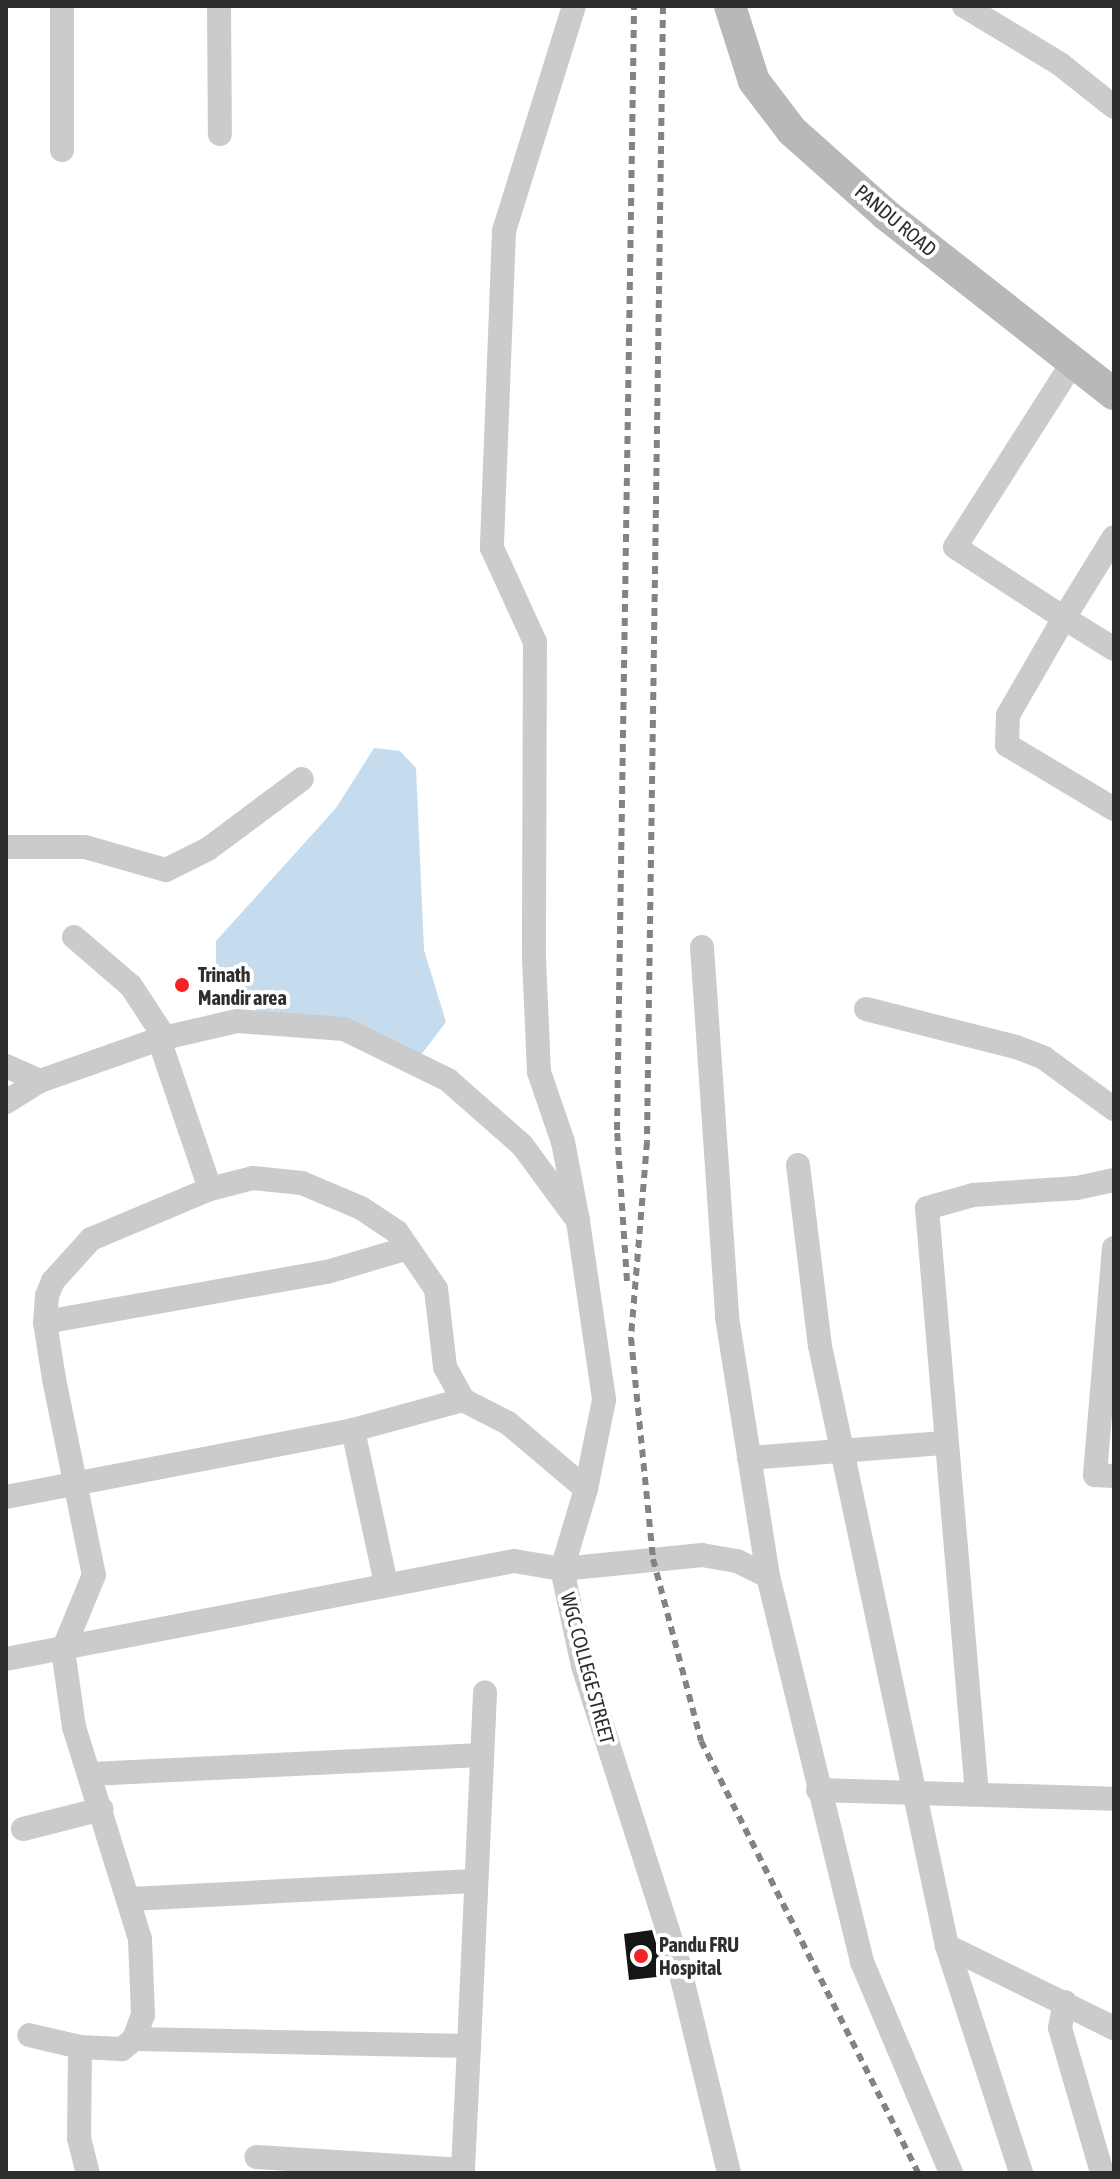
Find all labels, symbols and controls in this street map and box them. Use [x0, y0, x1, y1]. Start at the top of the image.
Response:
street label: PANDU ROAD [850, 179, 942, 261]
place label: Trinath Mandir area [198, 962, 287, 1009]
marker: Trinath Mandir area [173, 976, 191, 994]
street label: WGC COLLEGE STREET [556, 1590, 620, 1746]
place label: Pandu FRU Hospital [659, 1932, 739, 1979]
marker: Pandu FRU Hospital [630, 1945, 652, 1967]

